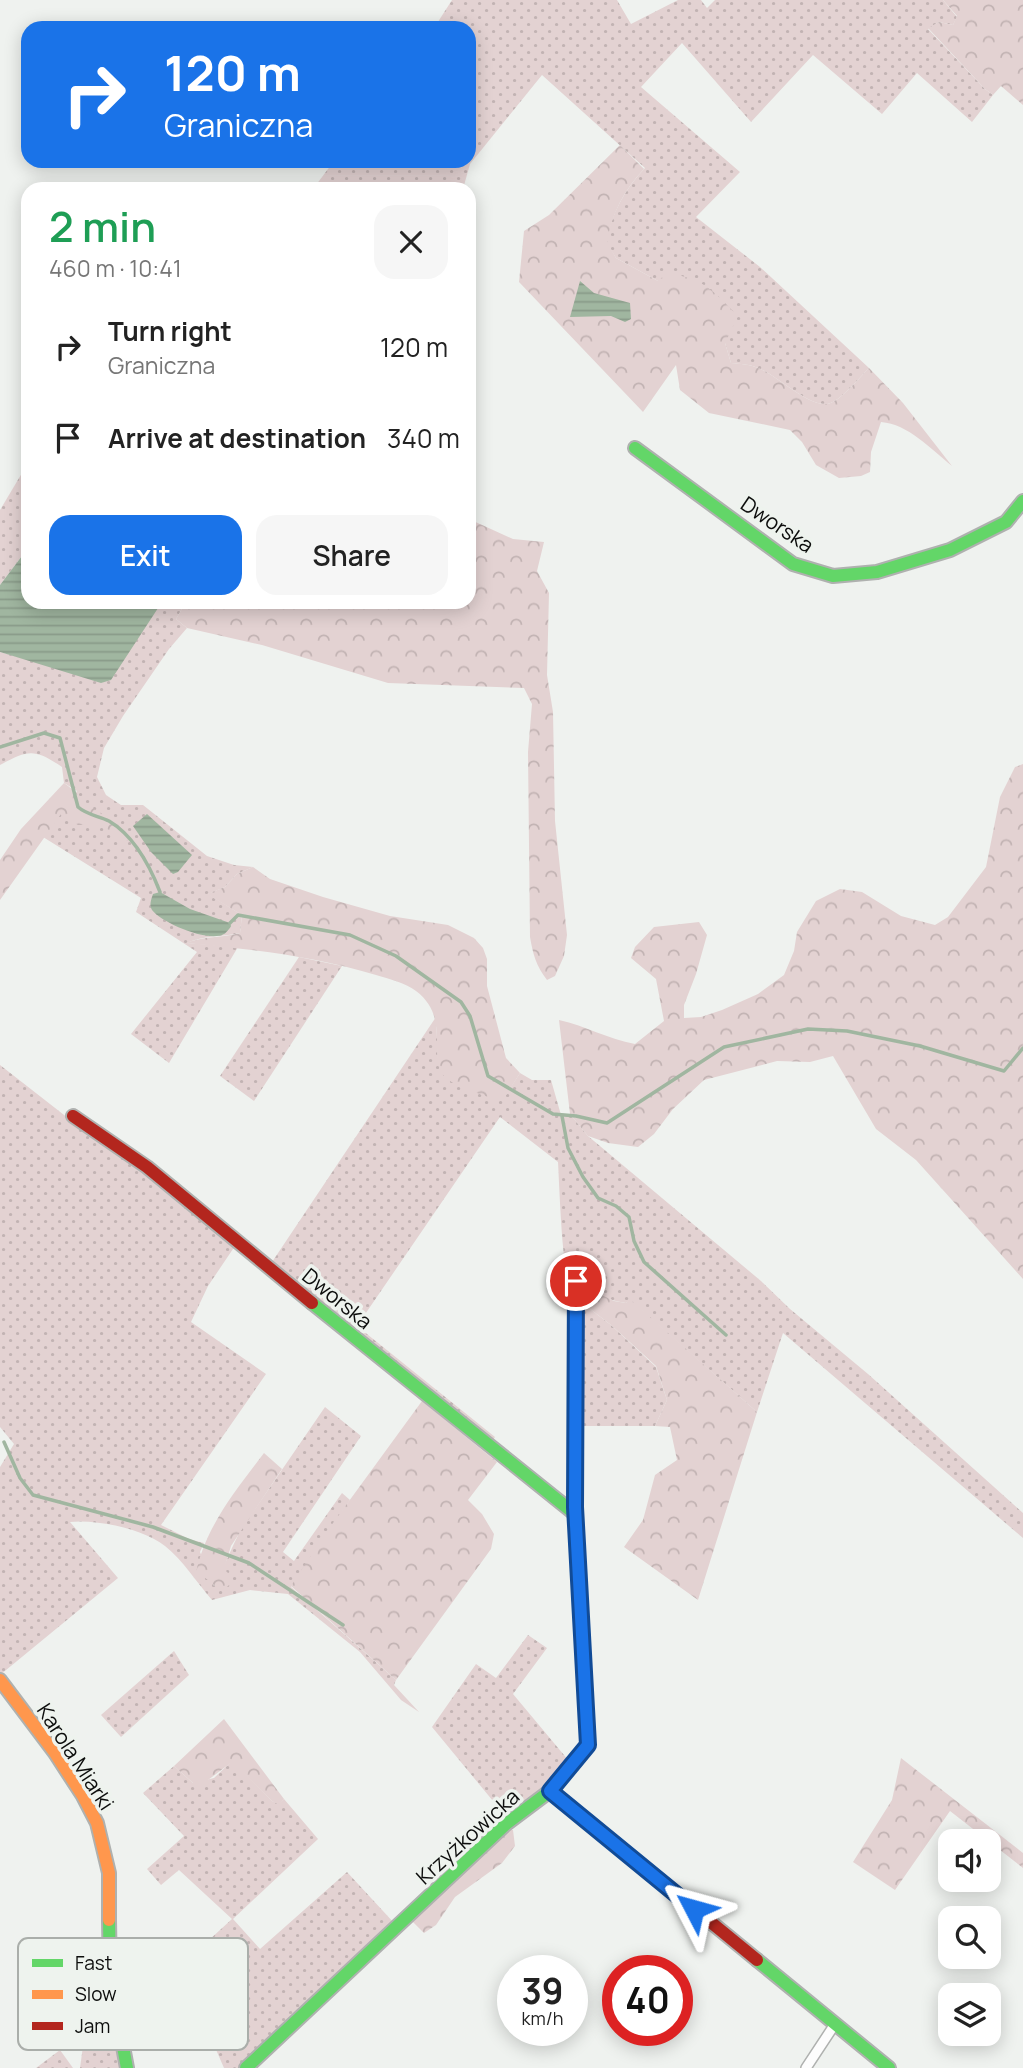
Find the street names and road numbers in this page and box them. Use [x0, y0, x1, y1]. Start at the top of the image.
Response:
street label: Dworska [736, 490, 820, 559]
street label: Dworska [297, 1261, 378, 1335]
street label: Karola Miarki [31, 1698, 121, 1815]
street label: Krzyżkowicka [410, 1782, 525, 1890]

